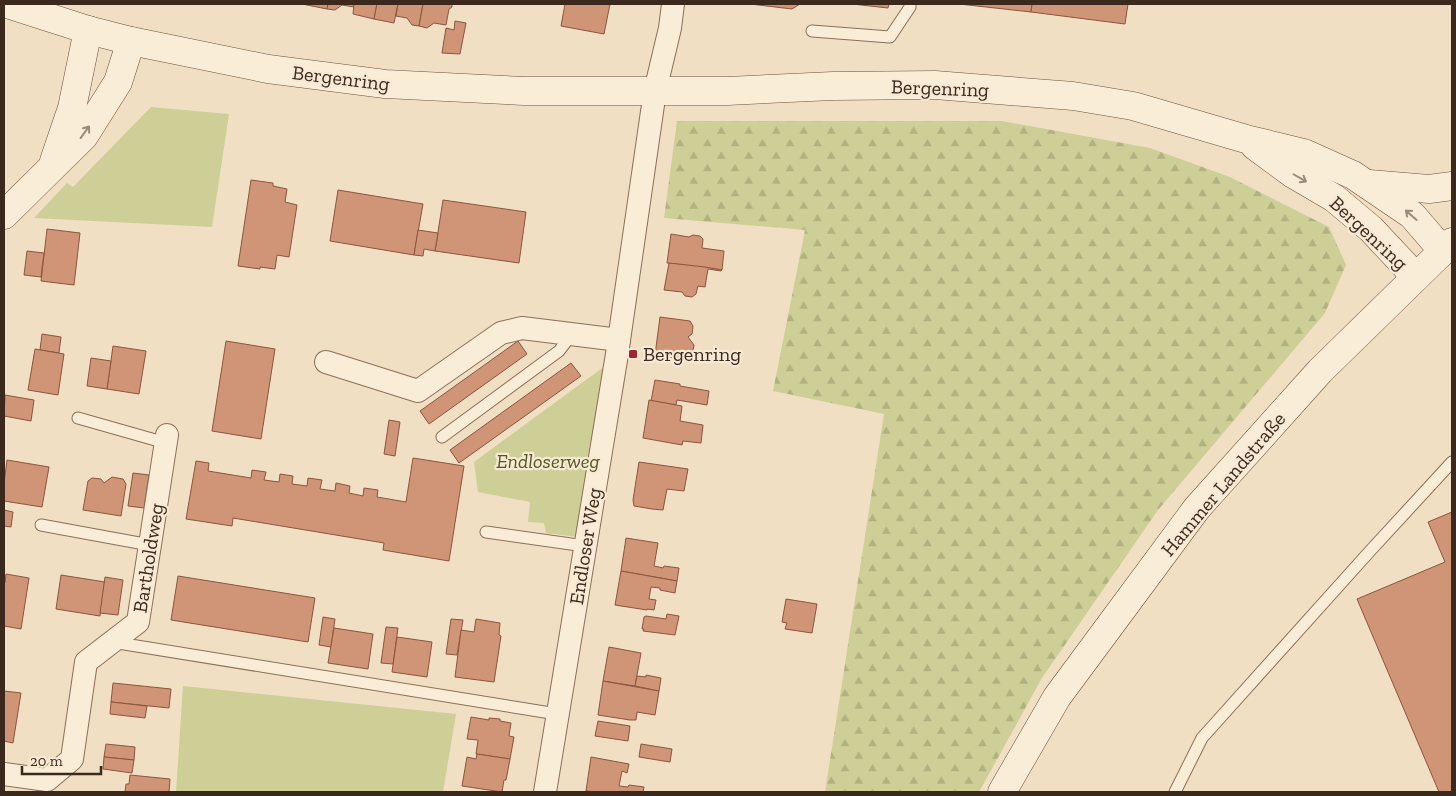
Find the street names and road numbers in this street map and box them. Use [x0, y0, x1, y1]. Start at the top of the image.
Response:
street label: Bergenring [291, 60, 391, 96]
street label: Bergenring [891, 74, 989, 102]
street label: Bergenring [1325, 191, 1413, 275]
street label: Hammer Landstraße [1156, 407, 1290, 561]
street label: Endloser Weg [564, 486, 606, 606]
street label: Bartholdweg [127, 501, 169, 615]

